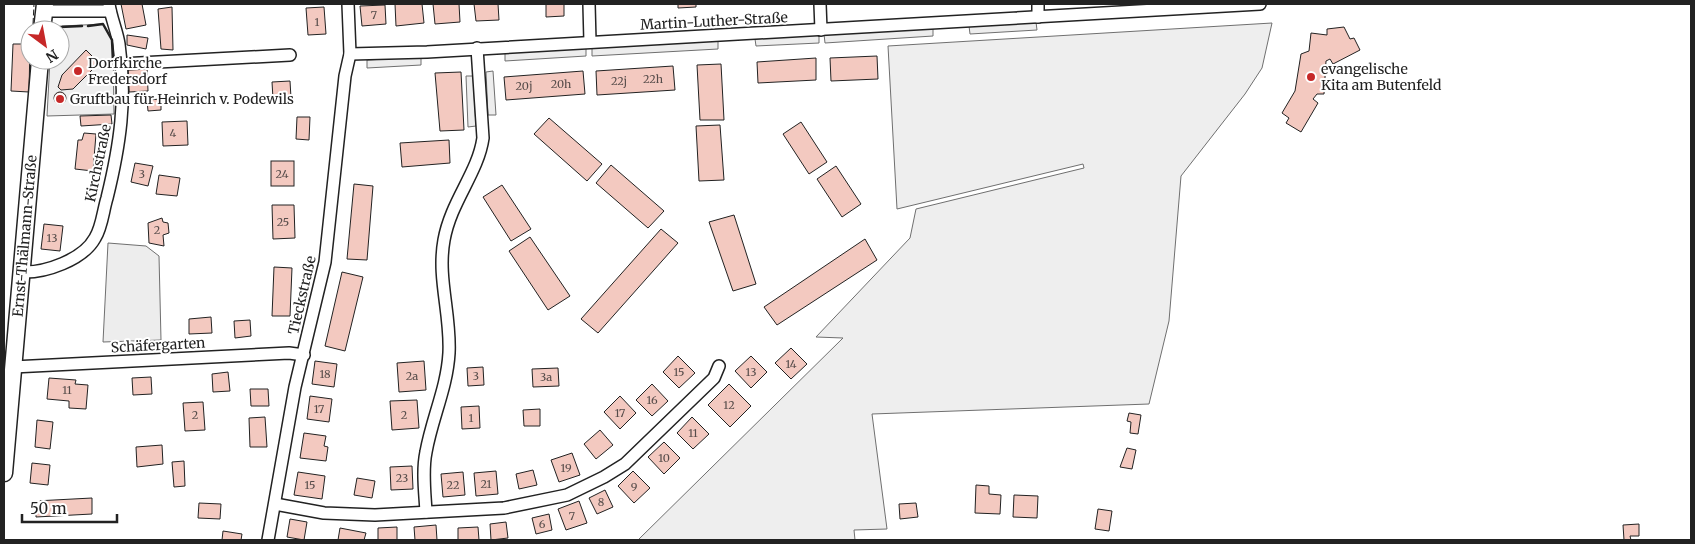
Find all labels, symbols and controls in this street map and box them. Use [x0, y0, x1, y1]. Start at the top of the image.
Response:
house number: 7 [371, 8, 377, 22]
street label: Martin-Luther-Straße [640, 8, 788, 34]
house number: 1 [315, 15, 320, 29]
north arrow [20, 20, 70, 70]
text: N [42, 45, 61, 67]
place label: Dorfkirche Fredersdorf [88, 54, 167, 88]
place label: evangelische Kita am Butenfeld [1321, 60, 1442, 94]
marker: Dorfkirche Fredersdorf [72, 65, 84, 77]
marker: evangelische Kita am Butenfeld [1305, 71, 1317, 83]
house number: 22h [643, 72, 664, 86]
house number: 22j [611, 74, 627, 88]
house number: 20h [551, 77, 572, 91]
house number: 20j [516, 79, 532, 93]
place label: Gruftbau für Heinrich v. Podewils [70, 90, 294, 108]
marker: Gruftbau für Heinrich v. Podewils [54, 93, 66, 105]
street label: Kirchstraße [81, 122, 115, 204]
house number: 4 [170, 126, 177, 140]
street label: Ernst-Thälmann-Straße [9, 154, 41, 318]
house number: 3 [139, 167, 145, 181]
house number: 24 [276, 167, 289, 181]
house number: 25 [277, 215, 289, 229]
house number: 2 [154, 223, 160, 237]
house number: 13 [47, 231, 57, 245]
street label: Tieckstraße [284, 254, 320, 336]
street label: Schäfergarten [110, 334, 206, 356]
house number: 14 [785, 357, 797, 371]
house number: 15 [673, 365, 685, 379]
house number: 13 [746, 365, 756, 379]
house number: 18 [319, 367, 331, 381]
house number: 2a [406, 369, 418, 383]
house number: 3 [473, 369, 479, 383]
house number: 3a [540, 370, 552, 384]
house number: 11 [62, 383, 72, 397]
house number: 16 [646, 393, 658, 407]
house number: 12 [723, 398, 735, 412]
house number: 17 [314, 402, 324, 416]
house number: 17 [615, 406, 625, 420]
house number: 2 [192, 408, 198, 422]
house number: 2 [401, 408, 407, 422]
house number: 1 [469, 411, 474, 425]
house number: 11 [688, 426, 698, 440]
house number: 10 [658, 451, 670, 465]
house number: 19 [560, 461, 572, 475]
house number: 23 [396, 471, 408, 485]
house number: 21 [480, 477, 492, 491]
house number: 15 [304, 478, 316, 492]
house number: 22 [447, 478, 459, 492]
house number: 9 [631, 480, 638, 494]
scale bar [22, 492, 118, 524]
house number: 8 [598, 495, 605, 509]
text: 50 m [30, 499, 67, 518]
house number: 7 [569, 509, 575, 523]
house number: 6 [539, 517, 546, 531]

